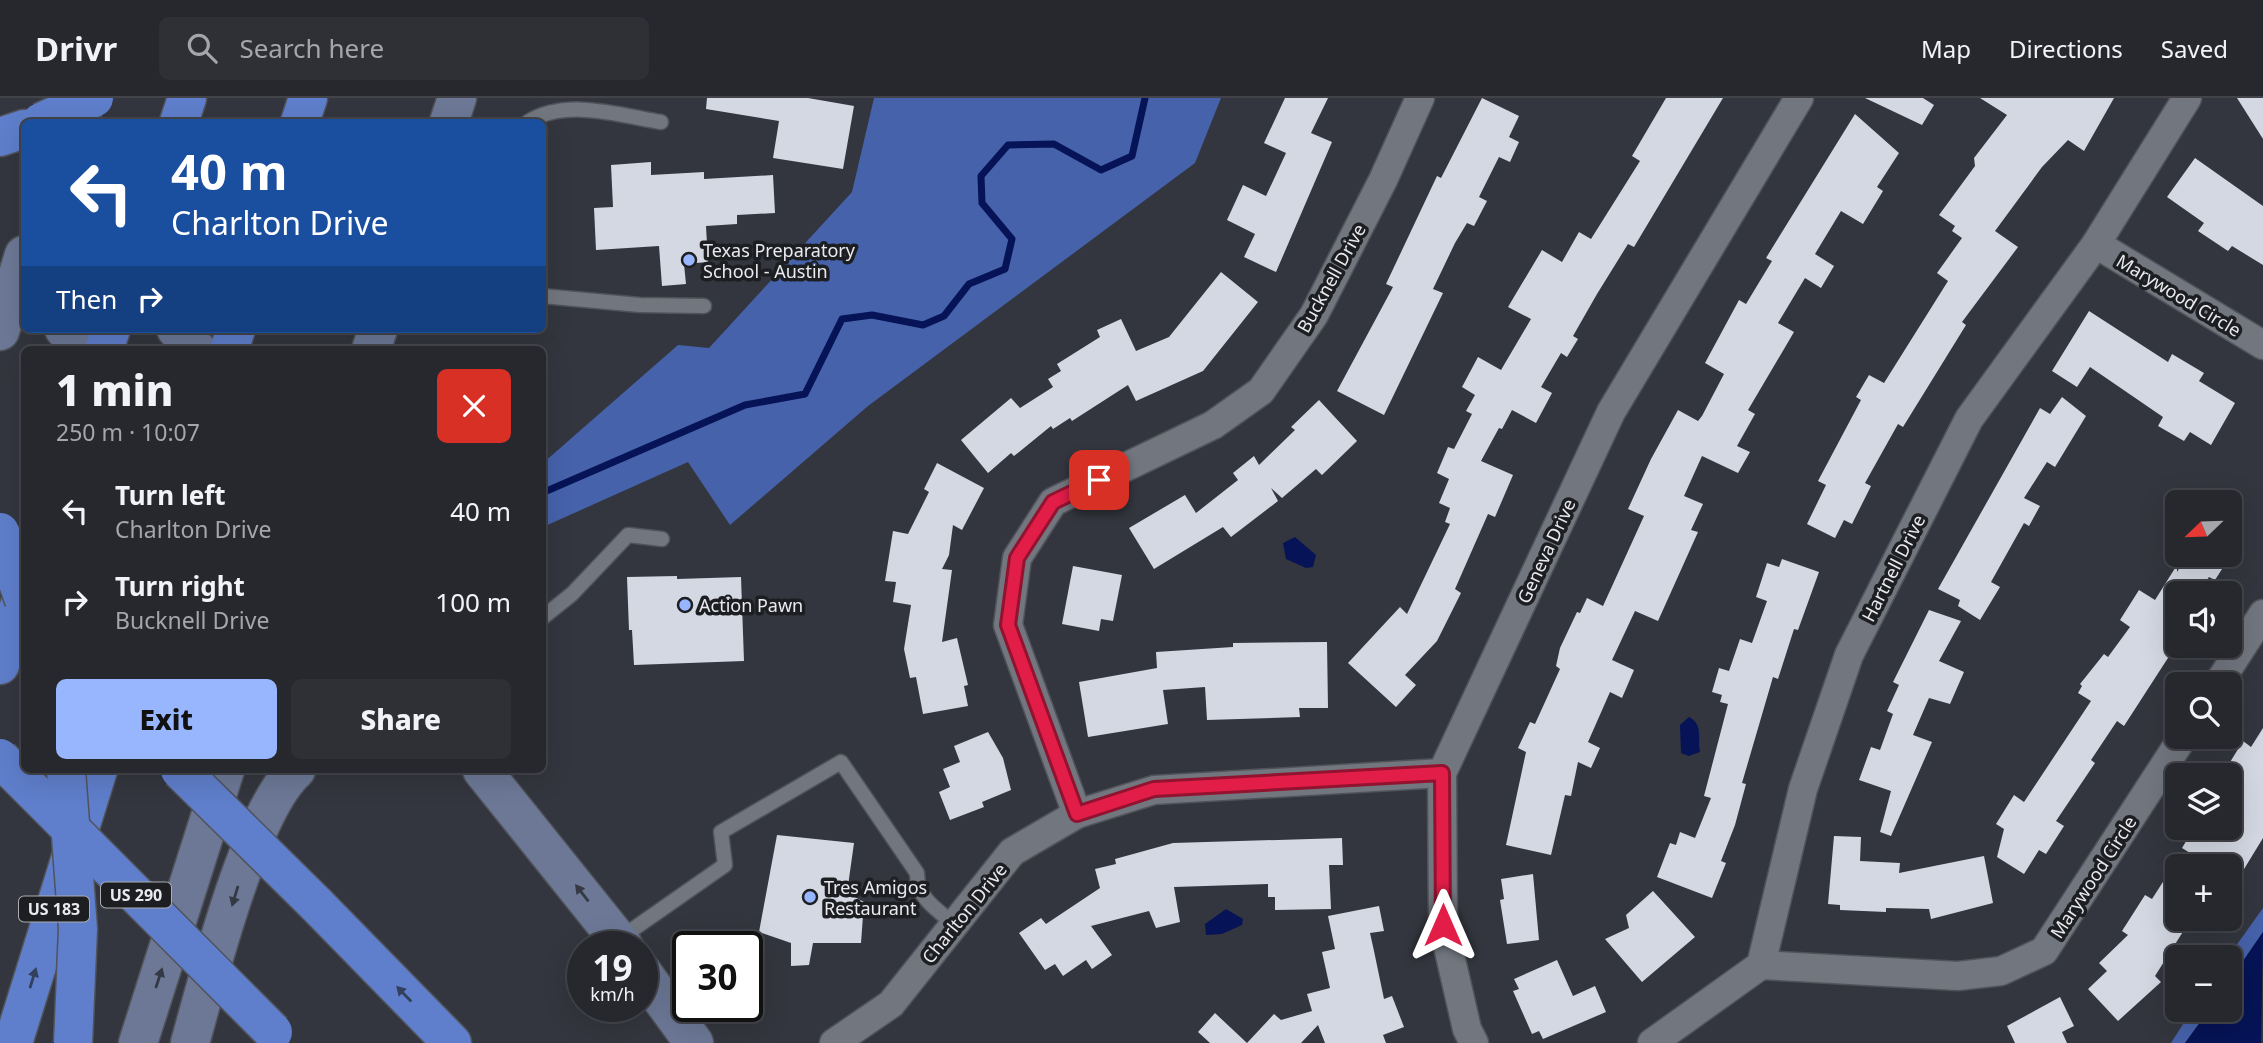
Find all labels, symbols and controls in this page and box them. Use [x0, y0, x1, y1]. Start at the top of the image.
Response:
search box [159, 17, 649, 80]
text: Drivr [35, 26, 117, 71]
icon: search [183, 29, 221, 67]
text: Search here [239, 30, 384, 66]
text: Map [1921, 32, 1971, 65]
text: Directions [2009, 32, 2123, 65]
text: Saved [2161, 32, 2228, 65]
text: 40 m [171, 138, 288, 204]
icon: left [56, 147, 147, 238]
text: Charlton Drive [171, 201, 389, 244]
street label: Bucknell Drive [1291, 219, 1371, 337]
place label: Texas Preparatory School - Austin [703, 238, 856, 283]
street label: Marywood Circle [2112, 248, 2246, 342]
marker: Texas Preparatory School - Austin [681, 252, 697, 268]
icon: right [131, 280, 169, 318]
text: Then [56, 281, 117, 317]
text: 1 min [56, 361, 173, 418]
button: close [437, 369, 511, 443]
text: 250 m · 10:07 [56, 416, 200, 448]
pin [1069, 450, 1129, 510]
icon: arrive [1080, 461, 1118, 499]
text: Turn left [115, 477, 226, 513]
north arrow [2165, 490, 2242, 567]
map controls [2165, 490, 2242, 1022]
icon: left [56, 492, 94, 530]
text: 40 m [450, 493, 511, 529]
street label: Geneva Drive [1511, 495, 1581, 607]
street label: Hartnell Drive [1856, 510, 1930, 626]
text: Charlton Drive [115, 513, 271, 545]
text: Turn right [115, 568, 245, 604]
button: sound [2165, 581, 2242, 658]
icon: right [56, 583, 94, 621]
text: 100 m [435, 584, 511, 620]
place label: Action Pawn [699, 593, 803, 617]
marker: Action Pawn [677, 597, 693, 613]
text: Bucknell Drive [115, 604, 269, 636]
button: search [2165, 672, 2242, 749]
button: Exit [56, 679, 277, 759]
button: Share [291, 679, 511, 759]
button: layers [2165, 763, 2242, 840]
street label: Marywood Circle [2044, 811, 2142, 943]
button: + [2165, 854, 2242, 931]
street label: Charlton Drive [916, 858, 1012, 968]
place label: Tres Amigos Restaurant [824, 875, 927, 920]
road number: US 290 [101, 882, 171, 908]
one-way arrow [576, 884, 590, 902]
one-way arrow [230, 886, 240, 907]
position arrow [1406, 888, 1480, 962]
marker: Tres Amigos Restaurant [802, 889, 818, 905]
road number: US 183 [19, 896, 89, 922]
speed limit sign: 30 [672, 931, 763, 1022]
text: 19 [592, 944, 633, 991]
button: − [2165, 945, 2242, 1022]
one-way arrow [28, 967, 39, 988]
one-way arrow [154, 967, 165, 988]
text: km/h [590, 982, 635, 1006]
one-way arrow [397, 986, 413, 1003]

